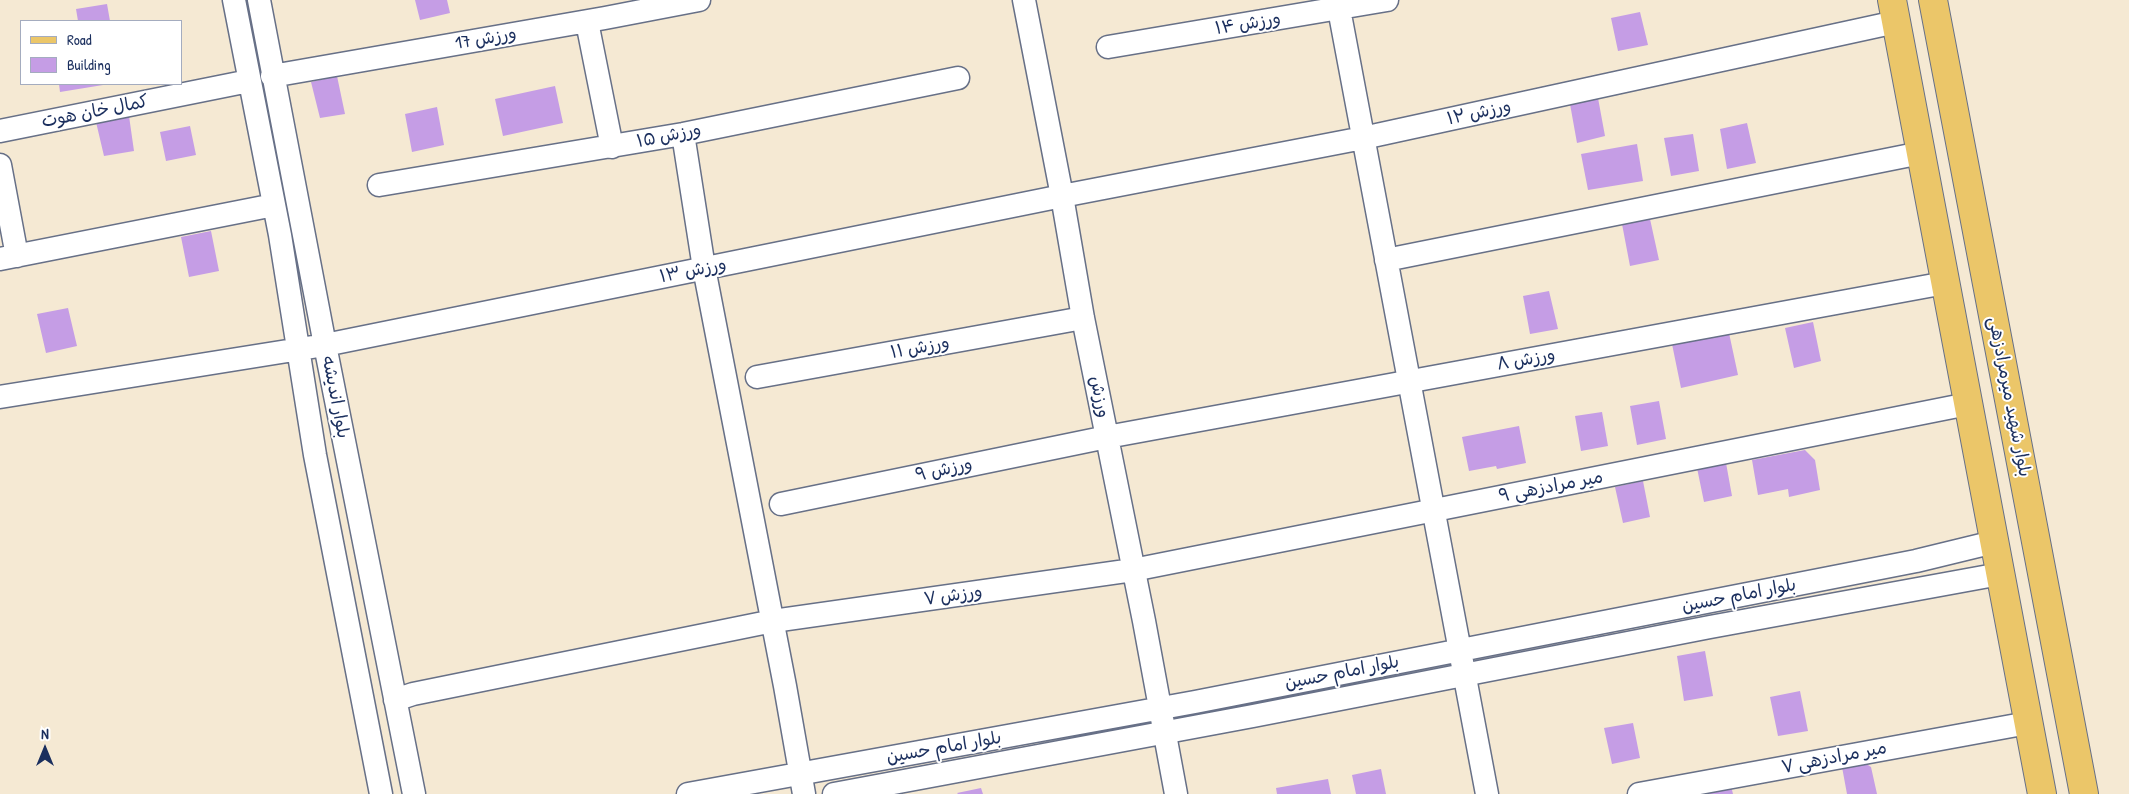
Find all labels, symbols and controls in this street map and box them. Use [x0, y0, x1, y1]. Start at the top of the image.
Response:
street label: ورزش ۱۴ [1213, 8, 1283, 40]
legend [20, 20, 182, 85]
street label: ورزش 17 [454, 23, 518, 55]
text: Road [67, 29, 92, 50]
text: Building [67, 54, 111, 75]
street label: کمال خان هوت [40, 91, 150, 133]
street label: ورزش ۱۲ [1445, 96, 1513, 130]
street label: ورزش ۱۵ [635, 119, 703, 153]
street label: ورزش ۱۳ [658, 254, 728, 288]
street label: بلوار شهید میرمرادزهی [1983, 315, 2035, 479]
street label: ورزش ۱۱ [889, 332, 951, 364]
street label: ورزش ۸ [1495, 344, 1557, 376]
street label: بلوار اندیشه [316, 354, 354, 440]
street label: ورزش [1084, 374, 1114, 420]
street label: ورزش ۹ [914, 453, 974, 487]
street label: میر مرادزهی ۹ [1497, 466, 1605, 508]
street label: بلوار امام حسین [1680, 574, 1798, 618]
street label: ورزش ۷ [922, 581, 984, 611]
street label: بلوار امام حسین [1283, 651, 1401, 695]
north arrow [20, 724, 70, 774]
text: N [41, 724, 49, 743]
street label: بلوار امام حسین [885, 727, 1003, 769]
street label: میر مرادزهی ۷ [1779, 737, 1889, 779]

